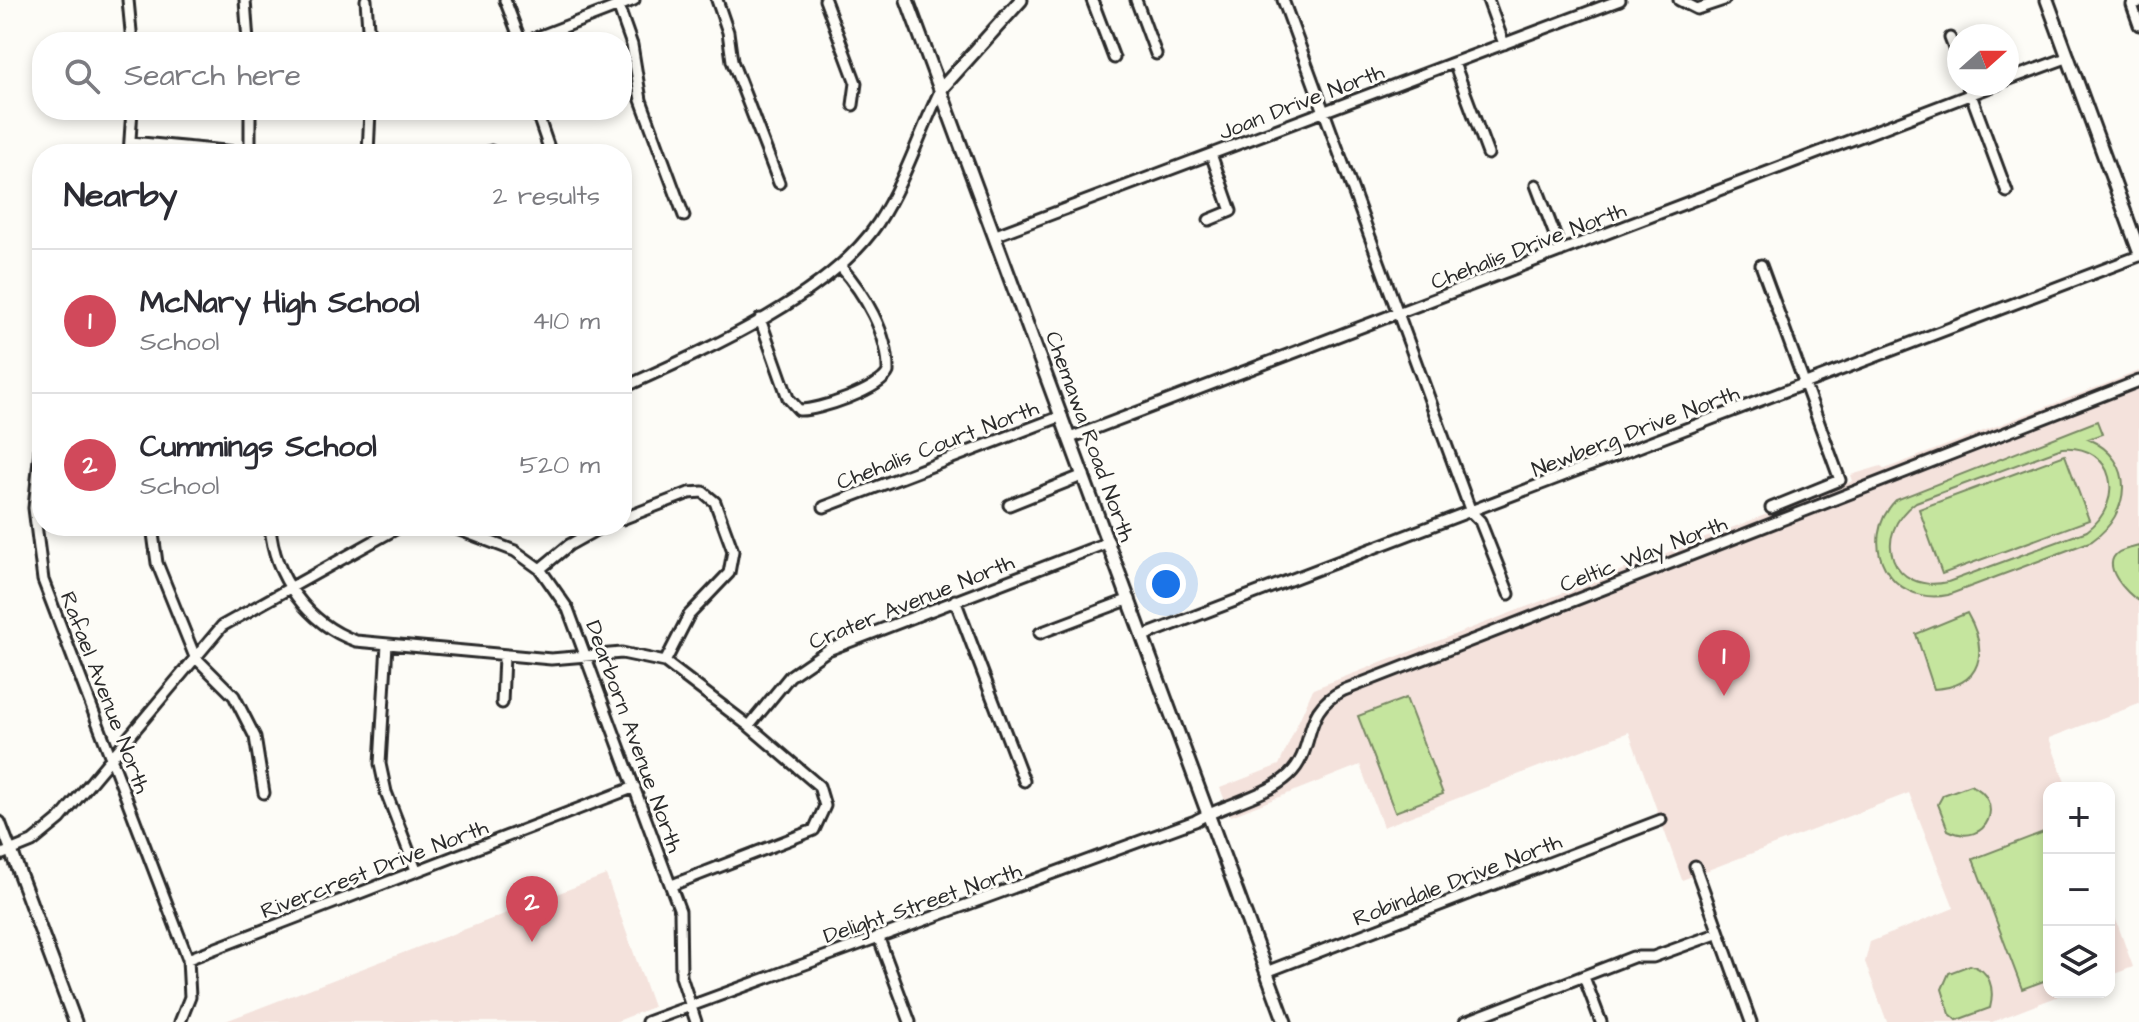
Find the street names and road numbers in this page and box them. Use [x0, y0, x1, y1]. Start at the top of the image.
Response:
street label: Joan Drive North [1214, 57, 1389, 148]
street label: Chehalis Drive North [1426, 195, 1631, 298]
street label: Chemawa Road North [1037, 327, 1142, 546]
street label: Newberg Drive North [1527, 377, 1744, 486]
street label: Chehalis Court North [832, 393, 1043, 498]
street label: Celtic Way North [1555, 508, 1732, 601]
street label: Crater Avenue North [804, 547, 1019, 658]
street label: Rafael Avenue North [52, 587, 157, 798]
street label: Dearborn Avenue North [577, 616, 690, 857]
street label: Rivercrest Drive North [256, 812, 493, 927]
street label: Robindale Drive North [1349, 826, 1567, 935]
street label: Delight Street North [819, 855, 1026, 953]

